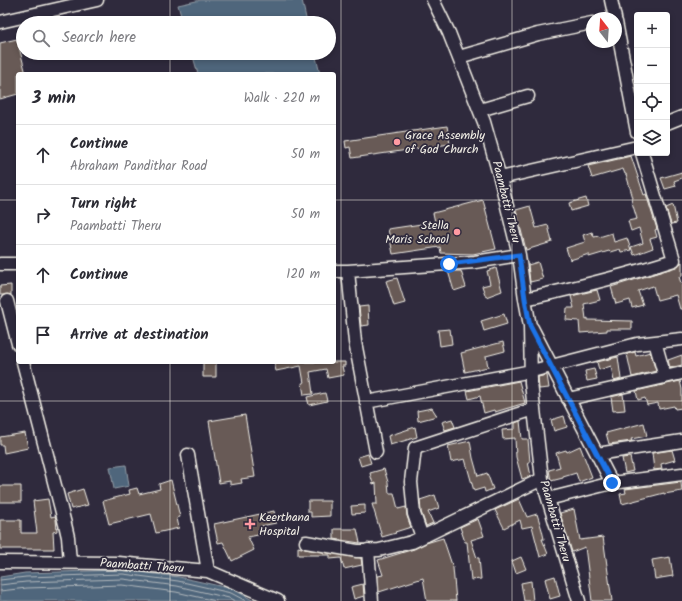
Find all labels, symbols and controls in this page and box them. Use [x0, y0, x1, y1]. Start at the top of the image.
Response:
north arrow [586, 12, 622, 48]
map controls [634, 12, 670, 156]
button: + [634, 12, 670, 48]
search box [16, 16, 336, 60]
text: Search here [62, 26, 136, 50]
icon: search [30, 27, 52, 49]
button: − [634, 48, 670, 84]
button: locate [634, 84, 670, 120]
text: 3 min [32, 85, 76, 112]
text: Walk · 220 m [244, 88, 320, 109]
button: layers [634, 120, 670, 156]
place label: Grace Assembly of God Church [405, 126, 485, 159]
text: Continue [70, 132, 128, 156]
marker: Grace Assembly of God Church [392, 137, 402, 147]
icon: ahead [32, 144, 54, 166]
text: 50 m [291, 144, 320, 165]
text: Abraham Pandithar Road [70, 156, 207, 177]
street label: Paambatti Theru [487, 159, 525, 245]
text: Turn right [70, 192, 137, 216]
icon: right [32, 204, 54, 226]
text: 50 m [291, 204, 320, 225]
text: Paambatti Theru [70, 216, 161, 237]
place label: Stella Maris School [385, 216, 449, 249]
marker: Stella Maris School [452, 227, 462, 237]
route start [440, 255, 458, 273]
text: Continue [70, 263, 128, 287]
icon: ahead [32, 264, 54, 286]
text: 120 m [286, 264, 320, 285]
text: Arrive at destination [70, 323, 209, 347]
icon: arrive [32, 324, 54, 346]
route end [603, 474, 621, 492]
street label: Paambatti Theru [534, 478, 576, 564]
place label: Keerthana Hospital [259, 508, 310, 541]
marker: Keerthana Hospital [244, 518, 256, 530]
street label: Paambatti Theru [99, 554, 185, 578]

